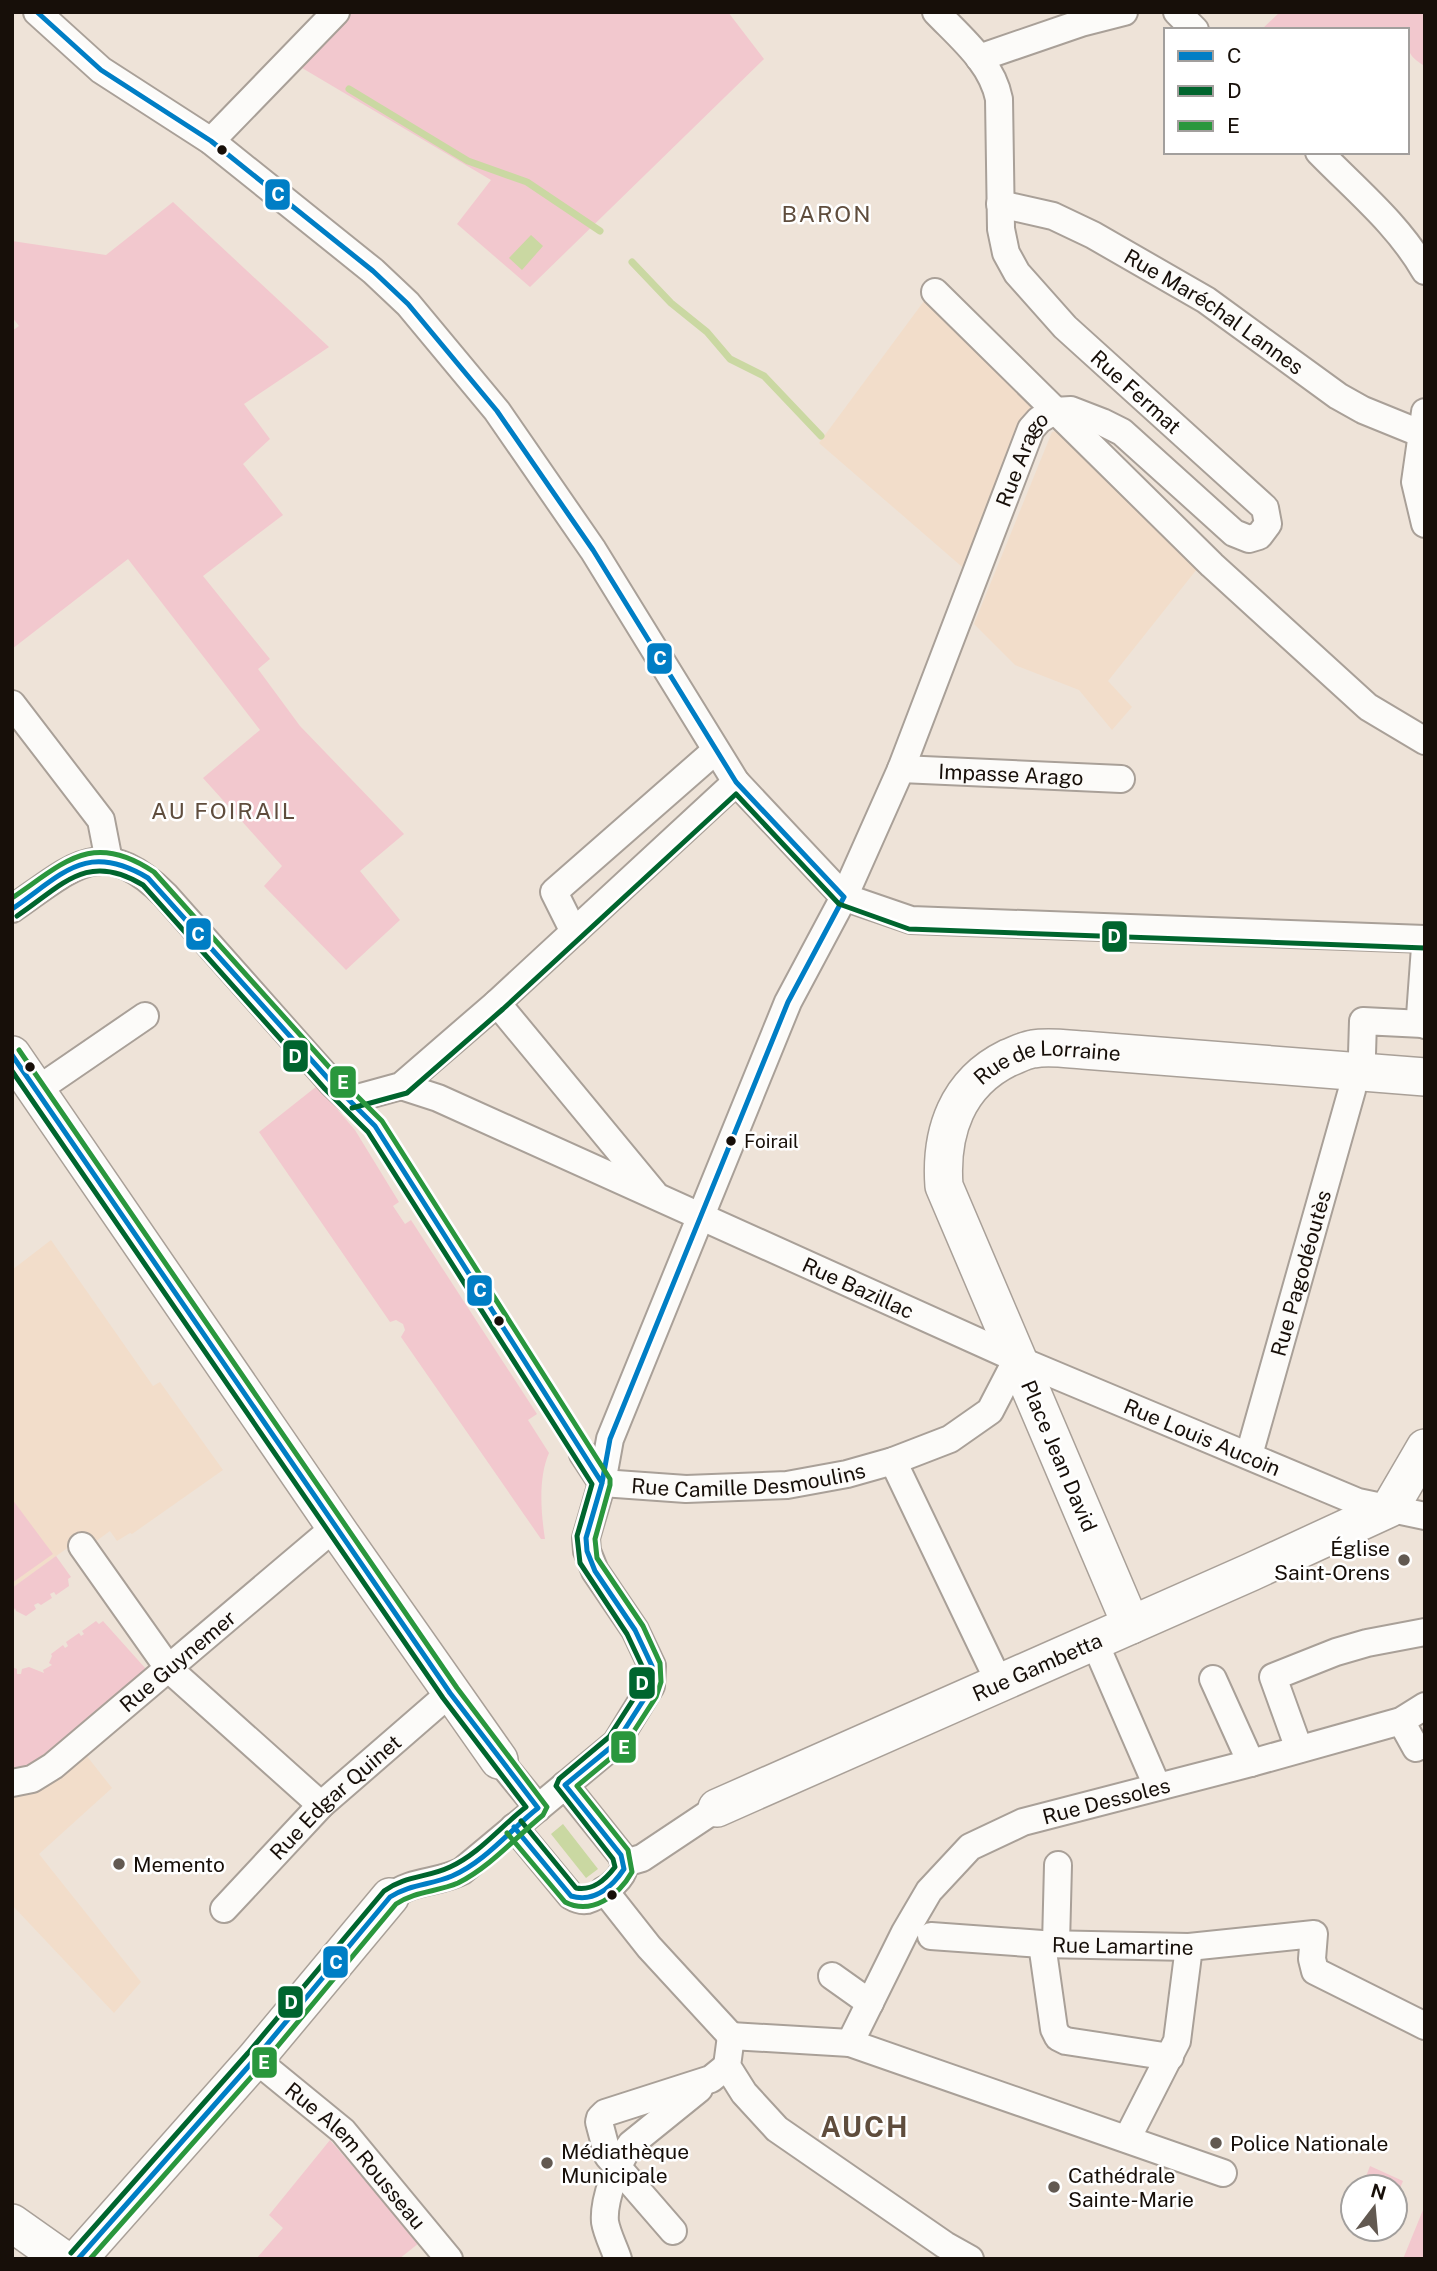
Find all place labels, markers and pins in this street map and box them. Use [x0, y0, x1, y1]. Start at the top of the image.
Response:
unlabelled marker [215, 143, 229, 157]
unlabelled marker [23, 1060, 37, 1074]
place label: Foirail [744, 1130, 799, 1152]
marker: Foirail [724, 1134, 738, 1148]
unlabelled marker [492, 1314, 506, 1328]
place label: Église Saint-Orens [1274, 1536, 1390, 1585]
marker: Église Saint-Orens [1396, 1552, 1412, 1568]
place label: Memento [133, 1852, 225, 1877]
marker: Memento [111, 1856, 127, 1872]
unlabelled marker [605, 1888, 619, 1902]
place label: Police Nationale [1230, 2131, 1388, 2156]
marker: Police Nationale [1208, 2135, 1224, 2151]
place label: Médiathèque Municipale [561, 2139, 689, 2188]
marker: Médiathèque Municipale [539, 2155, 555, 2171]
place label: Cathédrale Sainte-Marie [1068, 2163, 1194, 2212]
marker: Cathédrale Sainte-Marie [1046, 2179, 1062, 2195]

